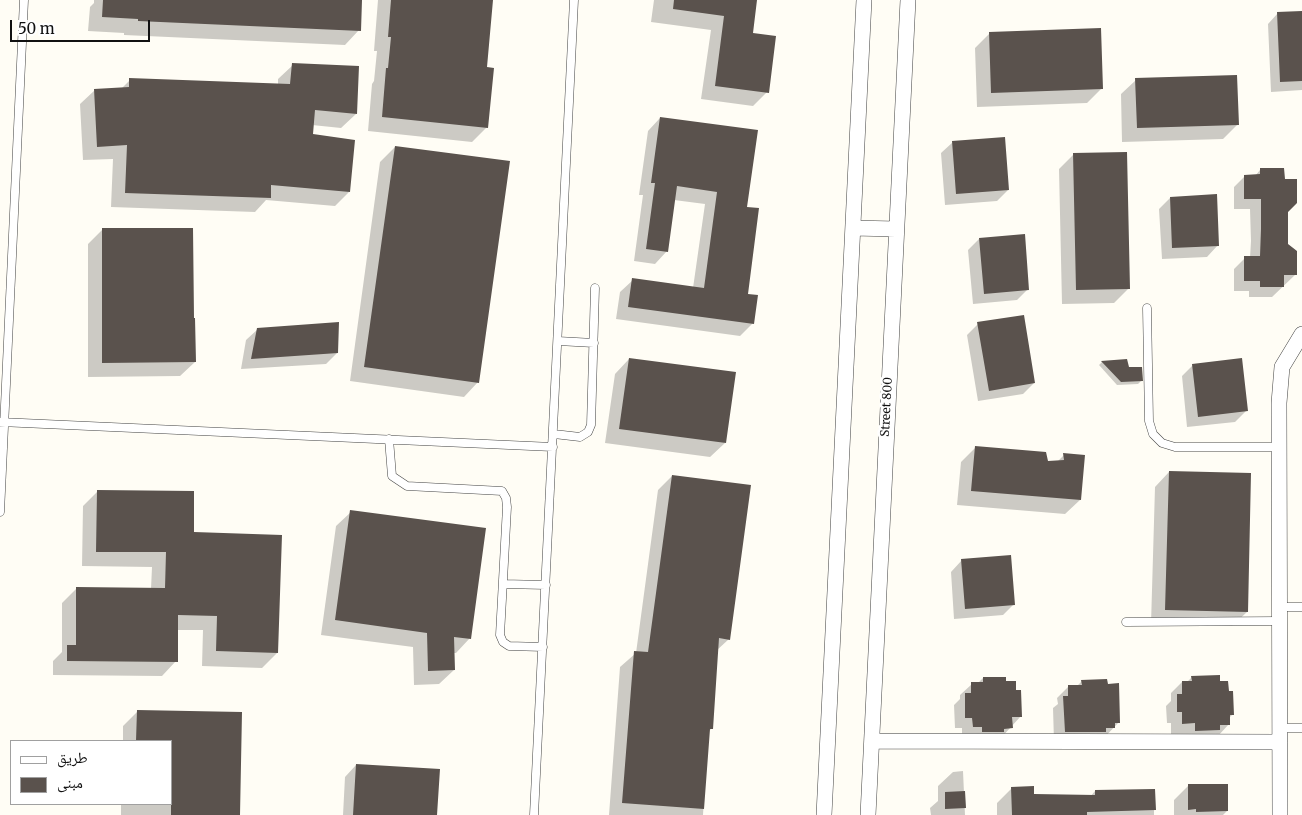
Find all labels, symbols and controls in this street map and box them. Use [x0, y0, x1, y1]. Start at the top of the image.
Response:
scale bar [12, 10, 152, 42]
text: 50 m [18, 19, 55, 38]
street label: Street 800 [878, 377, 896, 437]
legend [10, 740, 172, 805]
text: طريق [57, 748, 88, 767]
text: مبنى [57, 773, 83, 792]

